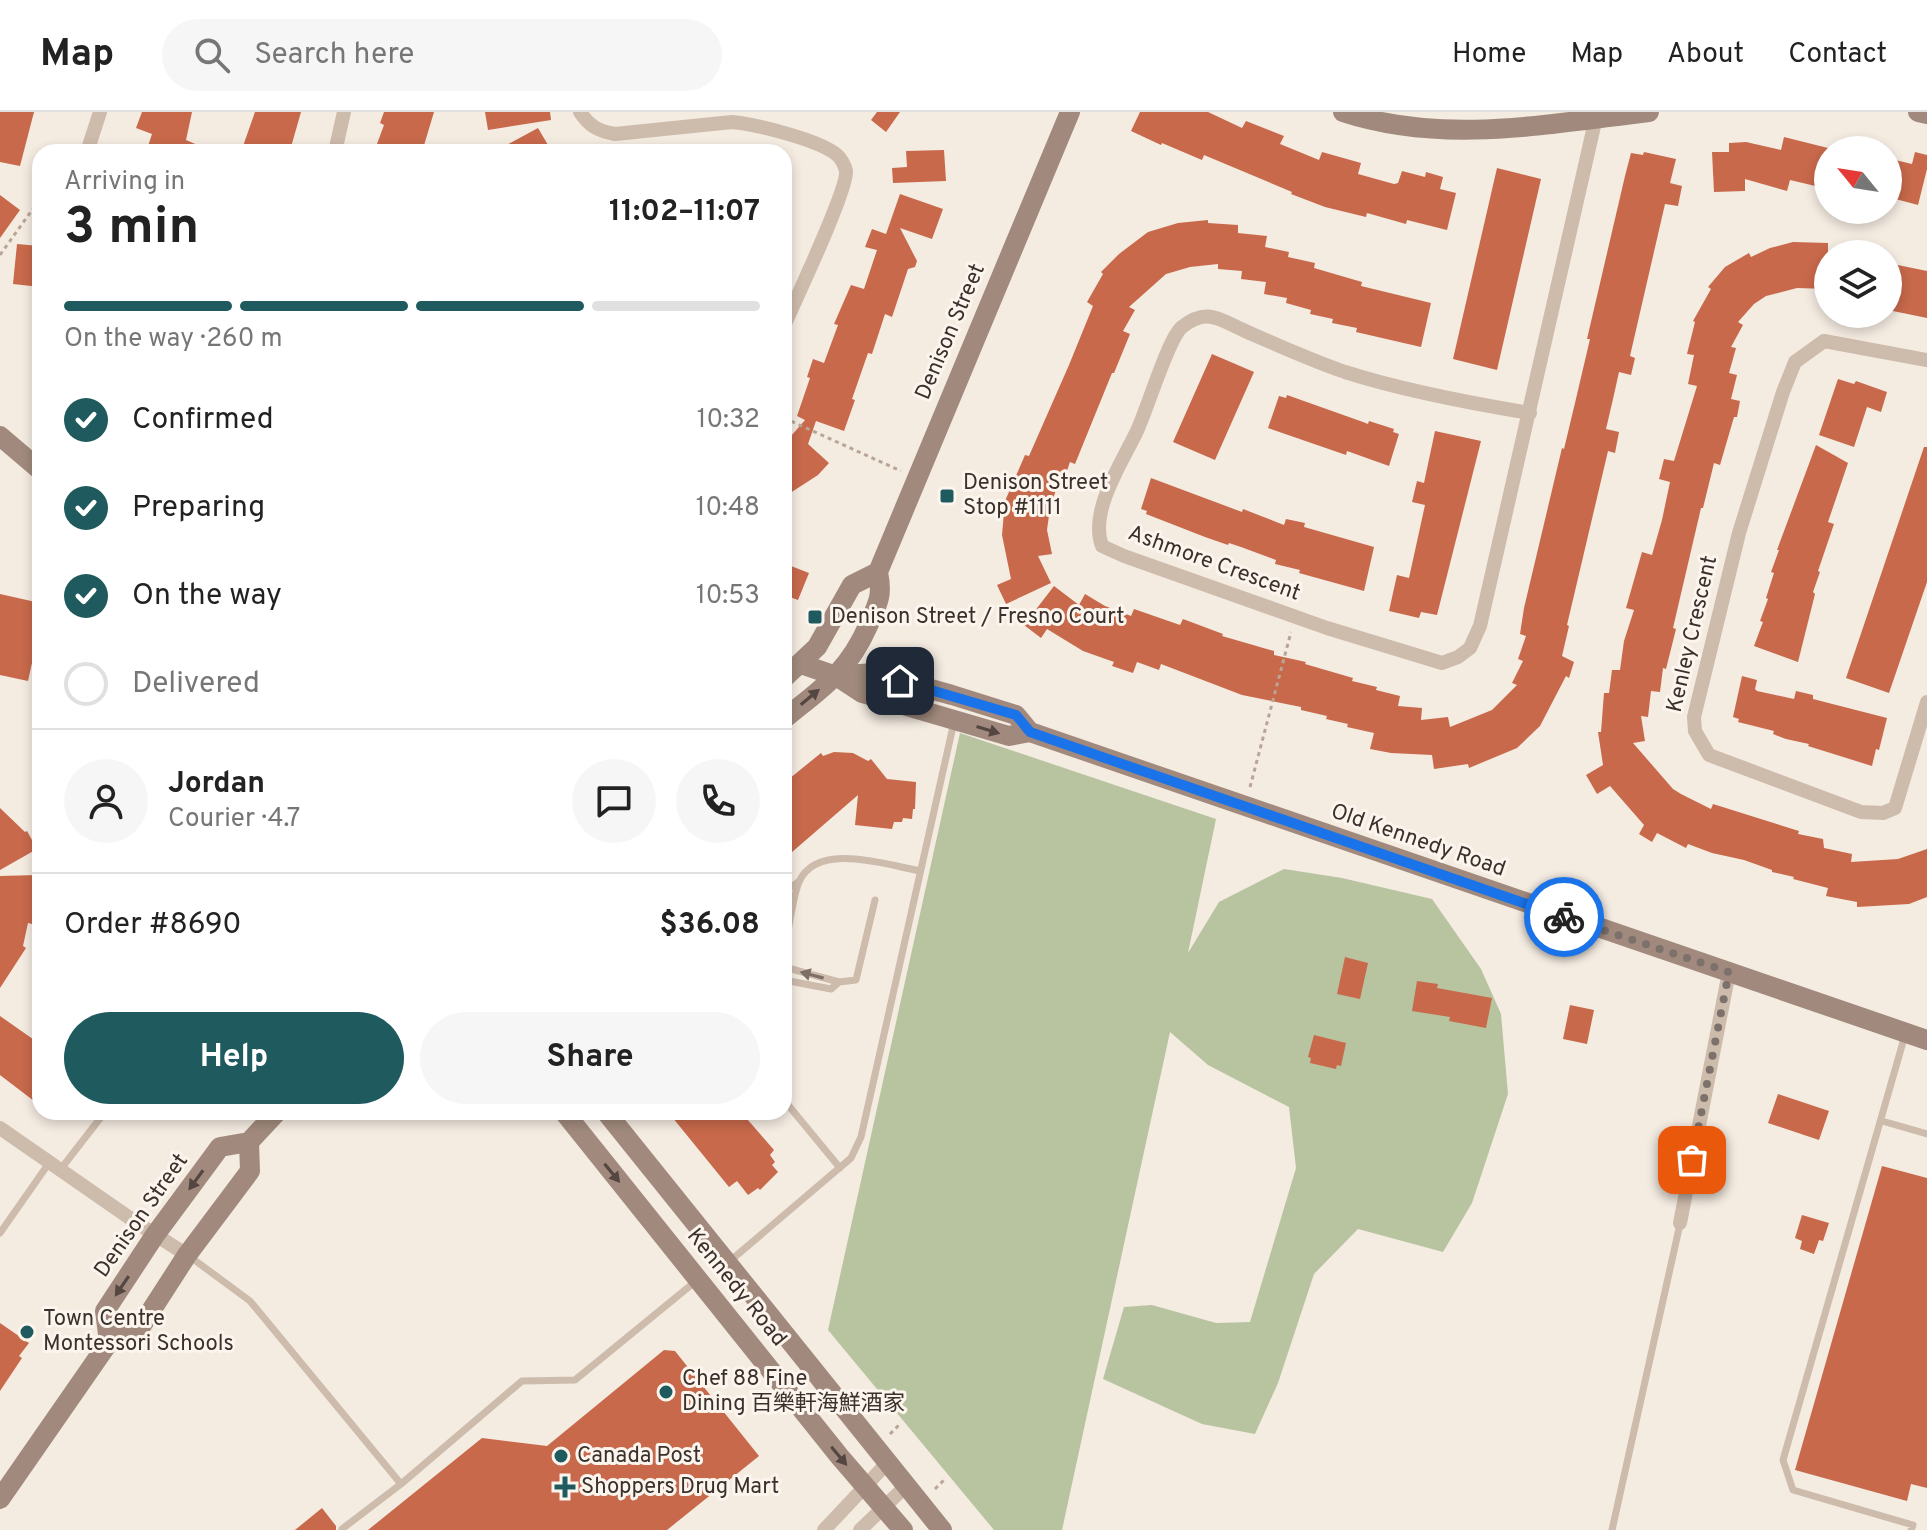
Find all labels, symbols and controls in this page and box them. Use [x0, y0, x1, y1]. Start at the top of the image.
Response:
search box [162, 19, 722, 91]
text: Map [40, 31, 114, 80]
icon: search [190, 33, 234, 77]
text: Search here [254, 37, 414, 74]
text: Home [1452, 37, 1526, 73]
text: Map [1570, 37, 1623, 73]
text: About [1667, 37, 1744, 73]
text: Contact [1788, 37, 1887, 73]
north arrow [1814, 136, 1902, 224]
map controls [1814, 136, 1902, 328]
text: Arriving in [64, 166, 185, 199]
text: 11:02–11:07 [609, 194, 760, 231]
text: 3 min [64, 196, 199, 262]
button: layers [1814, 240, 1902, 328]
street label: Denison Street [910, 260, 992, 404]
text: On the way · 260 m [64, 323, 282, 356]
icon: check [64, 398, 108, 442]
text: Confirmed [132, 402, 274, 439]
text: 10:32 [697, 404, 760, 437]
place label: Denison Street Stop #1111 [963, 470, 1108, 522]
icon: check [64, 486, 108, 530]
marker: Denison Street Stop #1111 [938, 487, 956, 505]
text: Preparing [132, 490, 265, 527]
text: 10:48 [696, 492, 760, 525]
street label: Ashmore Crescent [1124, 520, 1304, 608]
street label: Kenley Crescent [1662, 553, 1724, 715]
icon: check [64, 574, 108, 618]
text: On the way [132, 578, 282, 615]
text: 10:53 [696, 580, 760, 613]
place label: Denison Street / Fresno Court [831, 604, 1125, 631]
marker: Denison Street / Fresno Court [806, 608, 824, 626]
pin [866, 647, 934, 715]
icon: home [878, 659, 922, 703]
text: Delivered [132, 666, 260, 703]
one-way arrow [800, 689, 820, 706]
one-way arrow [976, 724, 1000, 737]
button: person [64, 759, 148, 843]
button: chat [572, 759, 656, 843]
button: phone [676, 759, 760, 843]
text: Jordan [168, 766, 265, 803]
street label: Old Kennedy Road [1327, 798, 1509, 884]
text: Courier · 4.7 [168, 803, 300, 836]
courier [1524, 877, 1604, 957]
icon: bike [1542, 895, 1586, 939]
text: Order #8690 [64, 907, 242, 944]
text: $36.08 [660, 907, 760, 944]
one-way arrow [800, 969, 825, 981]
button: Help [64, 1012, 404, 1104]
button: Share [420, 1012, 760, 1104]
pin [1658, 1126, 1726, 1194]
icon: bag [1670, 1138, 1714, 1182]
street label: Denison Street [89, 1149, 195, 1283]
one-way arrow [603, 1163, 620, 1183]
one-way arrow [189, 1169, 205, 1190]
street label: Kennedy Road [680, 1224, 792, 1352]
one-way arrow [115, 1275, 129, 1297]
place label: Town Centre Montessori Schools [43, 1306, 234, 1358]
marker: Town Centre Montessori Schools [18, 1323, 36, 1341]
place label: Chef 88 Fine Dining 百樂軒海鮮酒家 [682, 1366, 905, 1418]
marker: Chef 88 Fine Dining 百樂軒海鮮酒家 [657, 1383, 675, 1401]
place label: Canada Post [577, 1443, 701, 1470]
one-way arrow [831, 1446, 847, 1466]
marker: Canada Post [552, 1447, 570, 1465]
place label: Shoppers Drug Mart [581, 1474, 779, 1501]
marker: Shoppers Drug Mart [556, 1478, 574, 1496]

